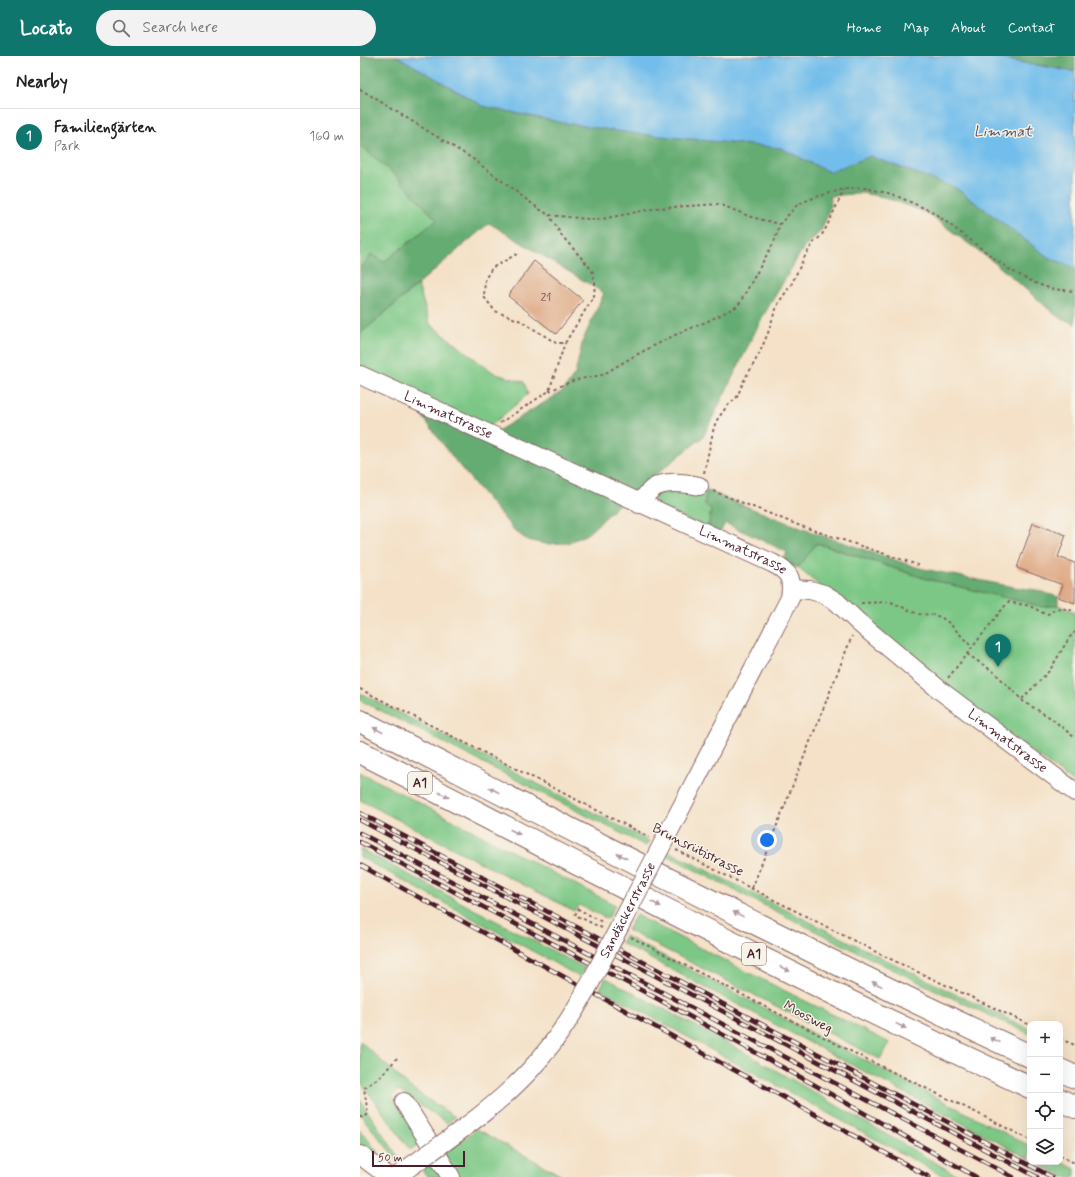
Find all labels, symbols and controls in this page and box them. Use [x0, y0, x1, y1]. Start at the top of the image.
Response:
search box [96, 10, 376, 46]
text: Locato [20, 16, 72, 41]
icon: search [110, 17, 132, 39]
text: Search here [142, 18, 218, 38]
text: Home [847, 19, 881, 37]
text: Map [903, 19, 929, 37]
text: About [951, 19, 986, 37]
text: Contact [1008, 19, 1055, 37]
text: Nearby [16, 71, 68, 93]
text: Familiengärten [54, 118, 156, 138]
water label: Limmat [974, 122, 1033, 142]
text: 1 [26, 128, 32, 145]
text: 160 m [309, 128, 344, 145]
text: Park [54, 138, 80, 155]
house number: 21 [540, 290, 552, 306]
street label: Limmatstrasse [401, 387, 495, 443]
street label: Limmatstrasse [696, 522, 791, 579]
pin: 1 [985, 634, 1011, 667]
street label: Limmatstrasse [964, 705, 1051, 777]
one-way arrow [372, 727, 384, 733]
road number: A1 [408, 772, 432, 794]
one-way arrow [488, 787, 499, 793]
one-way arrow [439, 792, 450, 799]
street label: Brunsrütistrasse [649, 819, 747, 881]
one-way arrow [510, 829, 521, 835]
your location [757, 830, 777, 850]
one-way arrow [616, 852, 627, 859]
street label: Sandäckerstrasse [596, 859, 660, 961]
one-way arrow [650, 901, 662, 907]
one-way arrow [732, 911, 743, 918]
road number: A1 [742, 943, 766, 965]
one-way arrow [779, 966, 790, 972]
one-way arrow [872, 981, 883, 987]
street label: Moosweg [780, 996, 836, 1038]
map controls [1027, 1021, 1063, 1165]
button: + [1027, 1021, 1063, 1057]
one-way arrow [896, 1023, 907, 1029]
one-way arrow [989, 1037, 1000, 1043]
button: − [1027, 1057, 1063, 1093]
button: locate [1027, 1093, 1063, 1129]
button: layers [1027, 1129, 1063, 1165]
scale bar [372, 1149, 465, 1168]
text: 50 m [378, 1151, 403, 1165]

